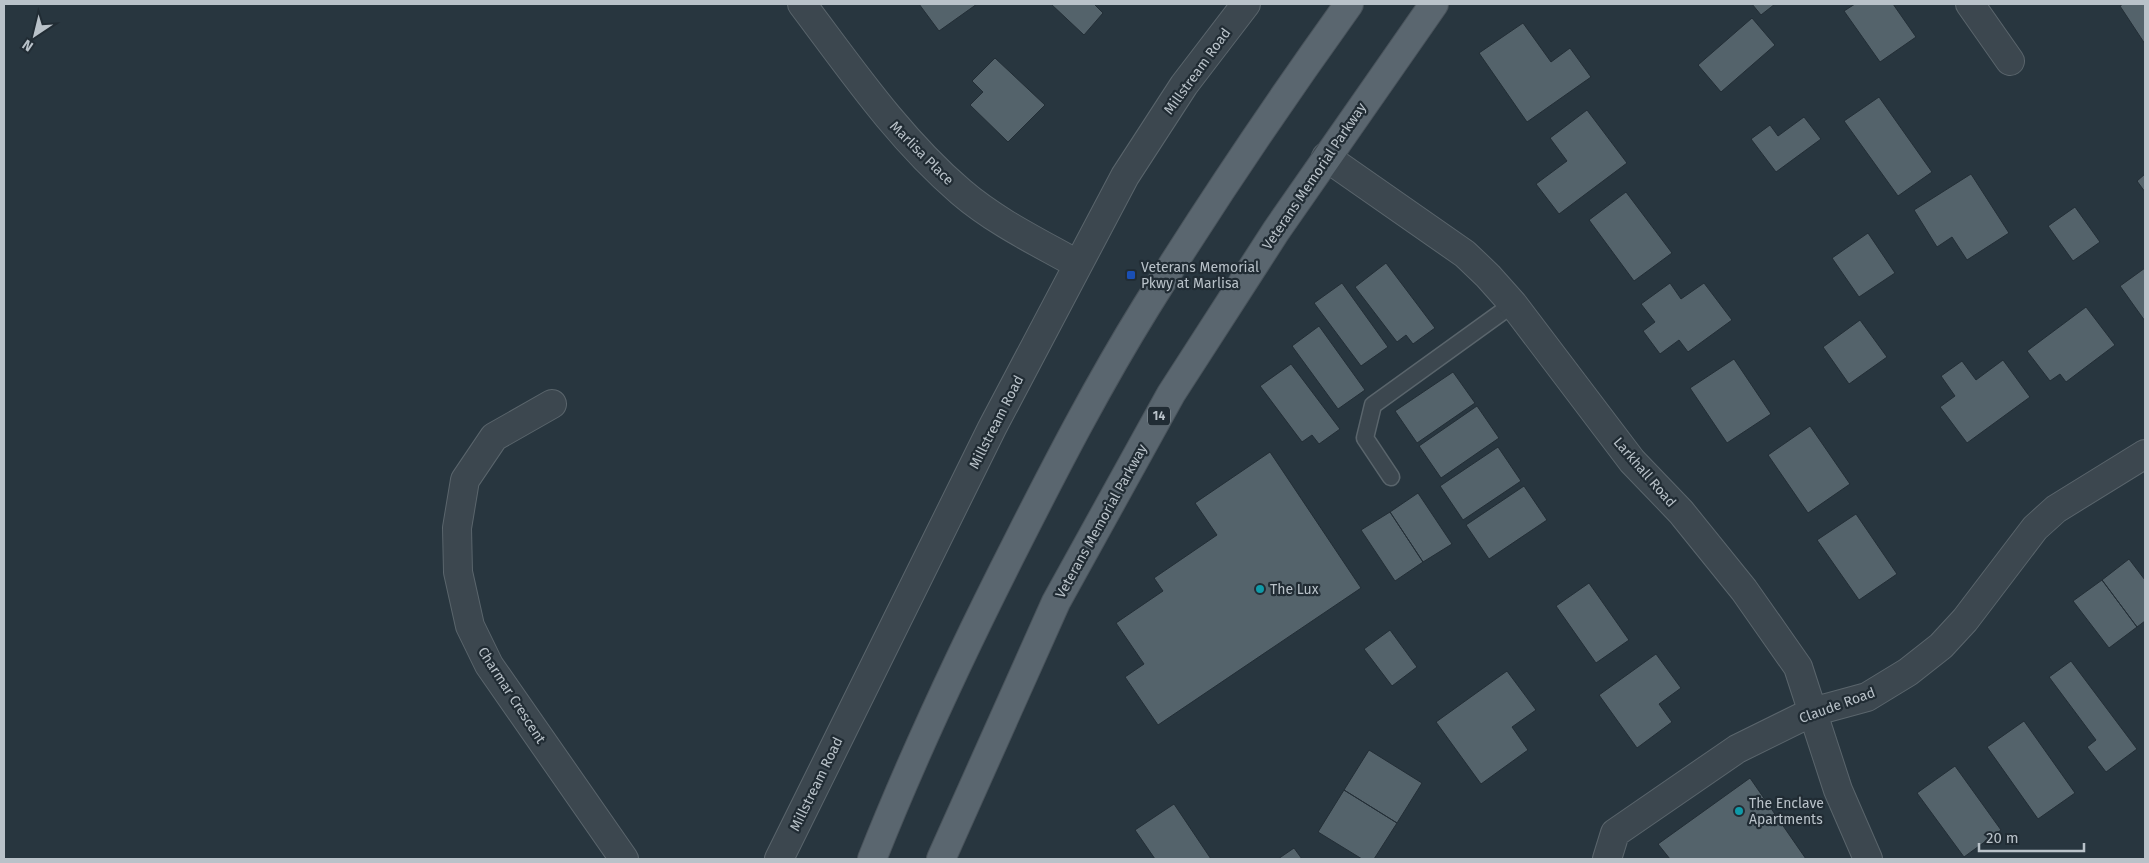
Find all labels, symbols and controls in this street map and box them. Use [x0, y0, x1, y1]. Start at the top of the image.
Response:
north arrow [10, 10, 60, 60]
street label: Millstream Road [1160, 25, 1234, 118]
text: N [19, 36, 37, 55]
street label: Veterans Memorial Parkway [1259, 99, 1370, 253]
street label: Marlisa Place [886, 118, 957, 189]
place label: Veterans Memorial Pkwy at Marlisa [1141, 259, 1259, 292]
marker: Veterans Memorial Pkwy at Marlisa [1125, 269, 1137, 281]
street label: Millstream Road [966, 373, 1027, 472]
road number: 14 [1148, 406, 1170, 426]
street label: Larkhall Road [1610, 434, 1680, 511]
street label: Veterans Memorial Parkway [1052, 441, 1151, 601]
place label: The Lux [1270, 581, 1319, 598]
marker: The Lux [1254, 583, 1266, 595]
street label: Charmar Crescent [474, 644, 550, 748]
street label: Claude Road [1797, 684, 1877, 727]
street label: Millstream Road [786, 734, 847, 834]
place label: The Enclave Apartments [1749, 795, 1824, 828]
marker: The Enclave Apartments [1733, 805, 1745, 817]
scale bar [1979, 820, 2084, 852]
text: 20 m [1986, 829, 2019, 847]

